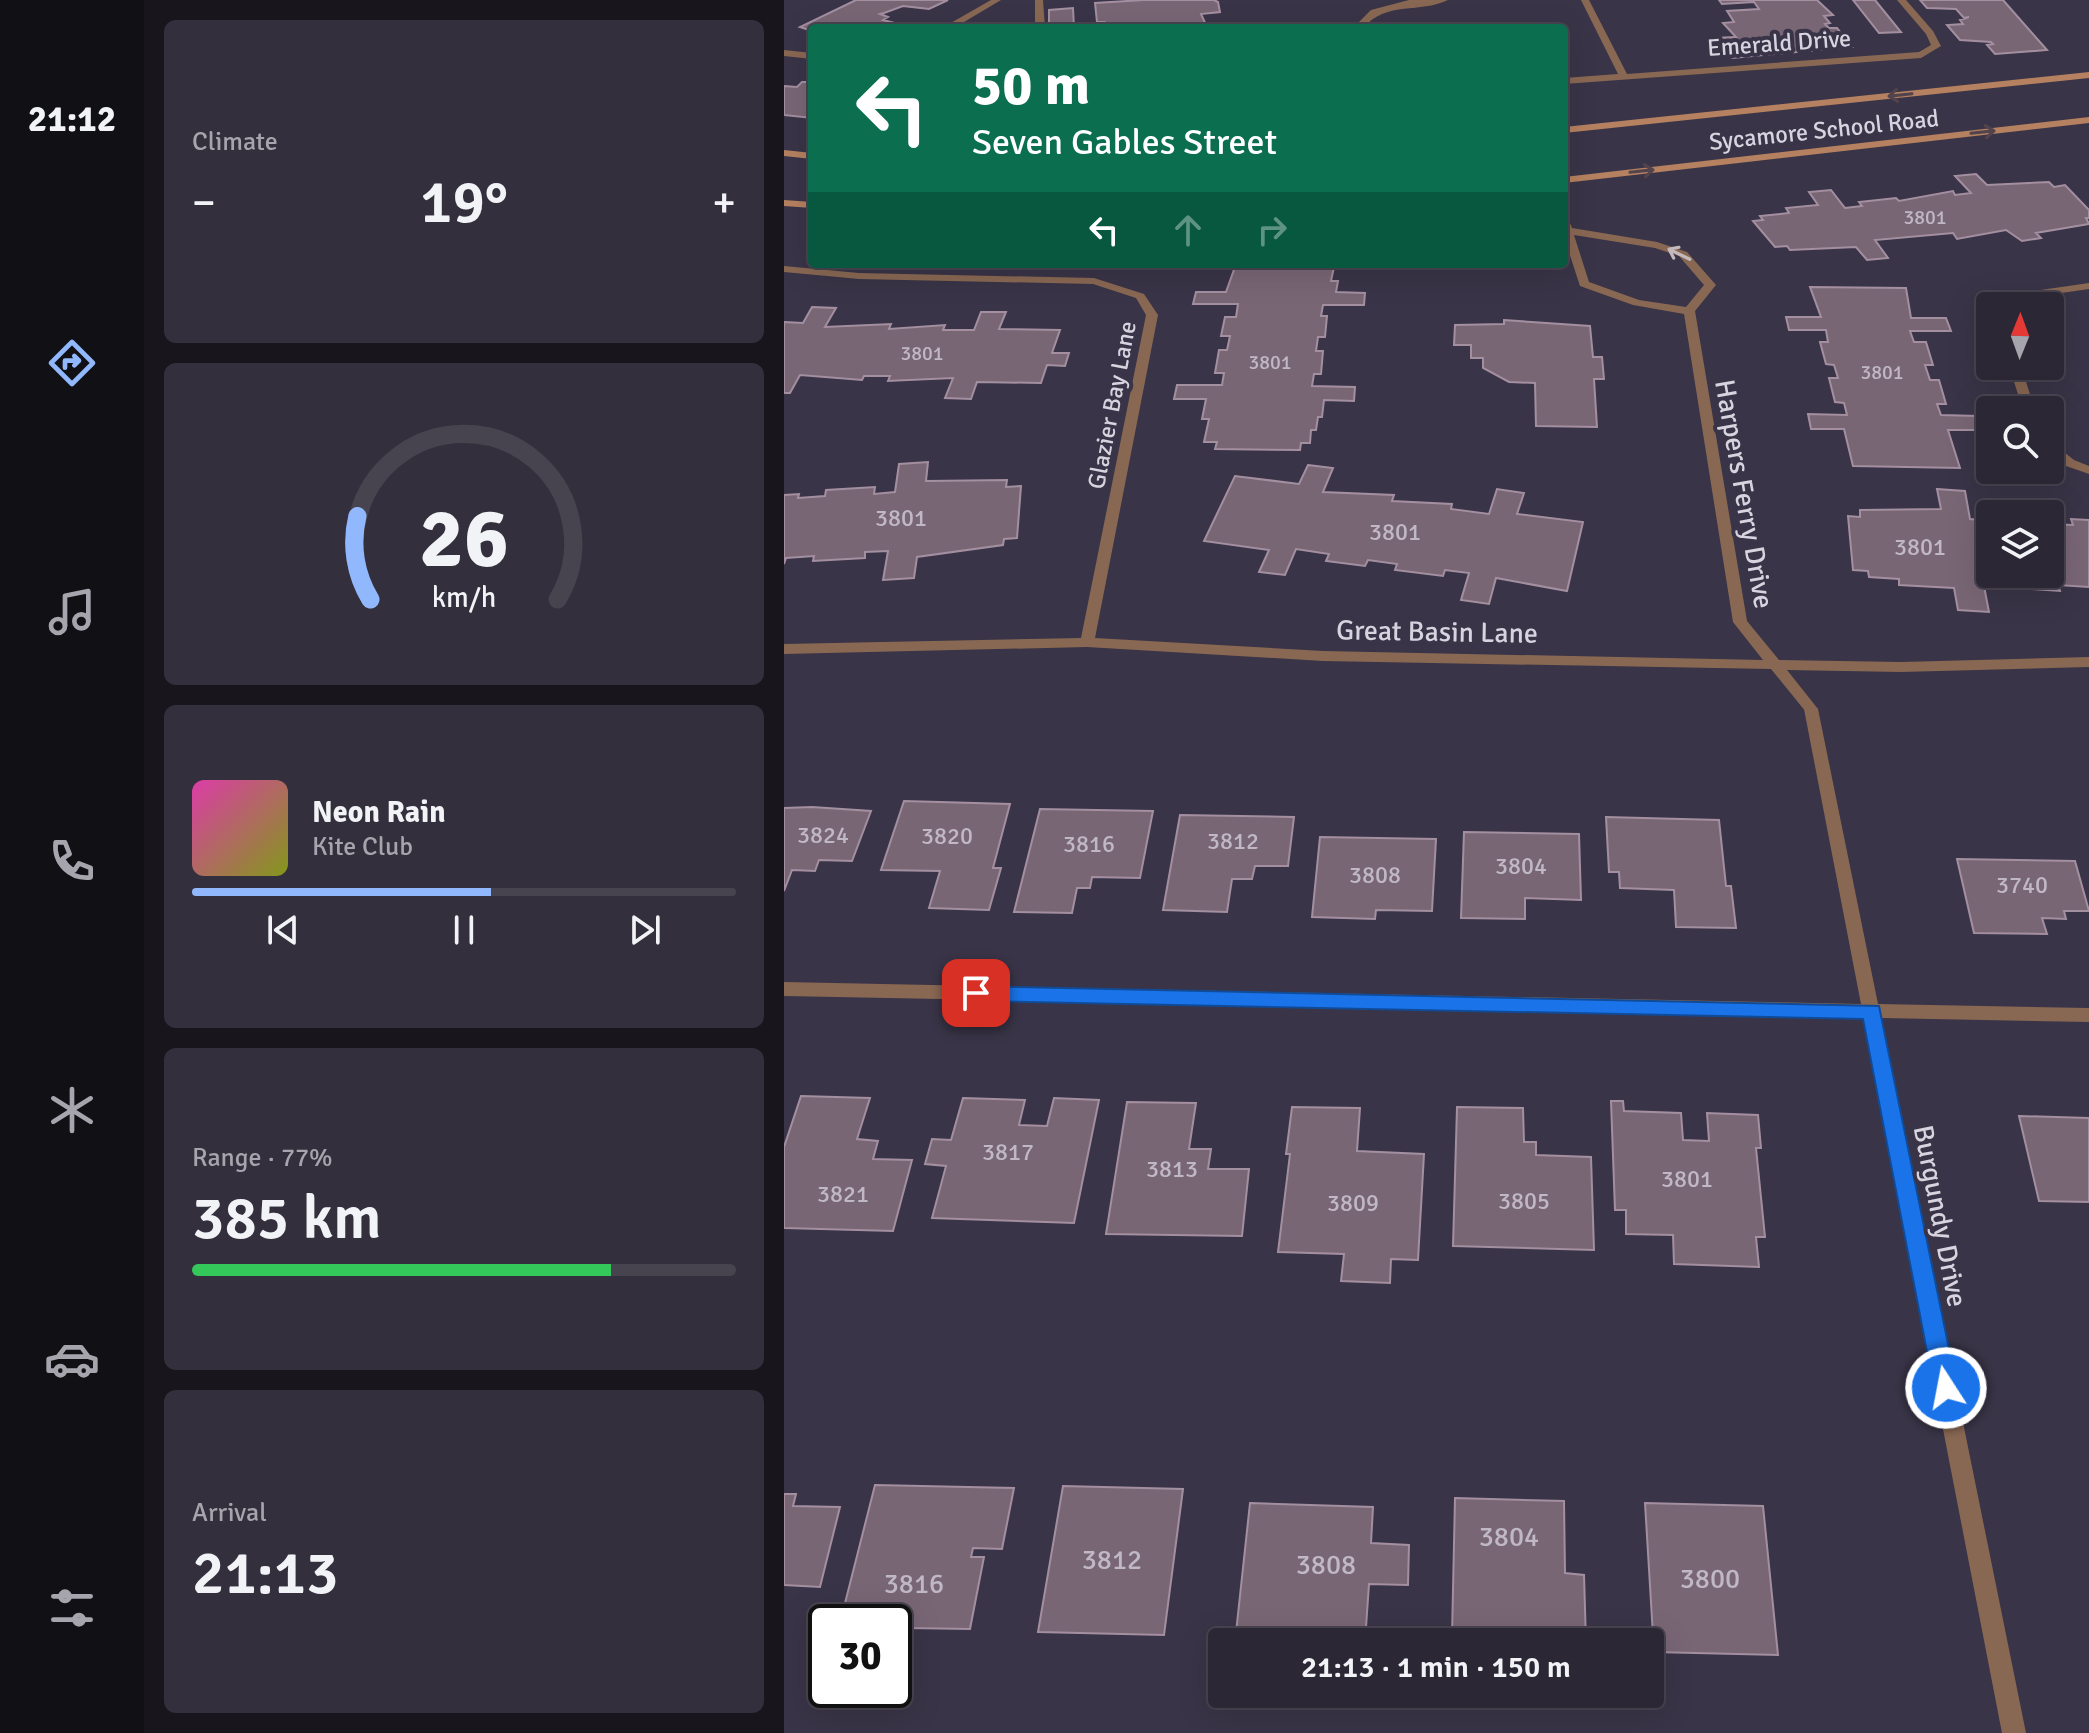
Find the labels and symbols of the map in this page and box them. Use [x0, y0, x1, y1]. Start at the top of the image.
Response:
street label: Emerald Drive [1706, 23, 1852, 63]
one-way arrow [1887, 87, 1914, 102]
street label: Sycamore School Road [1708, 103, 1940, 157]
one-way arrow [1969, 125, 1996, 140]
one-way arrow [1628, 163, 1654, 178]
house number: 3801 [1903, 205, 1947, 230]
one-way arrow [1668, 246, 1691, 261]
north arrow [1976, 292, 2064, 380]
street label: Glazier Bay Lane [1081, 318, 1143, 492]
house number: 3801 [900, 341, 944, 366]
house number: 3801 [1248, 350, 1292, 375]
house number: 3801 [1860, 360, 1904, 385]
street label: Harpers Ferry Drive [1707, 377, 1781, 611]
house number: 3801 [875, 503, 927, 533]
house number: 3801 [1369, 517, 1421, 547]
house number: 3801 [1894, 532, 1946, 562]
street label: Great Basin Lane [1336, 613, 1538, 651]
house number: 3824 [797, 820, 849, 850]
house number: 3820 [921, 821, 973, 851]
house number: 3812 [1207, 826, 1259, 856]
house number: 3816 [1063, 829, 1115, 859]
house number: 3804 [1495, 851, 1547, 881]
house number: 3808 [1349, 860, 1401, 890]
house number: 3740 [1996, 870, 2048, 900]
pin [942, 959, 1010, 1027]
street label: Burgundy Drive [1906, 1122, 1974, 1310]
house number: 3817 [982, 1137, 1034, 1167]
house number: 3813 [1146, 1154, 1198, 1184]
house number: 3801 [1661, 1164, 1713, 1194]
house number: 3821 [817, 1179, 869, 1209]
house number: 3805 [1498, 1186, 1550, 1216]
house number: 3809 [1327, 1188, 1379, 1218]
position arrow [1904, 1346, 1988, 1430]
house number: 3804 [1479, 1520, 1539, 1554]
house number: 3812 [1082, 1543, 1142, 1577]
house number: 3808 [1296, 1548, 1356, 1582]
house number: 3800 [1680, 1562, 1740, 1596]
house number: 3816 [884, 1567, 944, 1601]
speed limit sign: 30 [808, 1604, 912, 1708]

